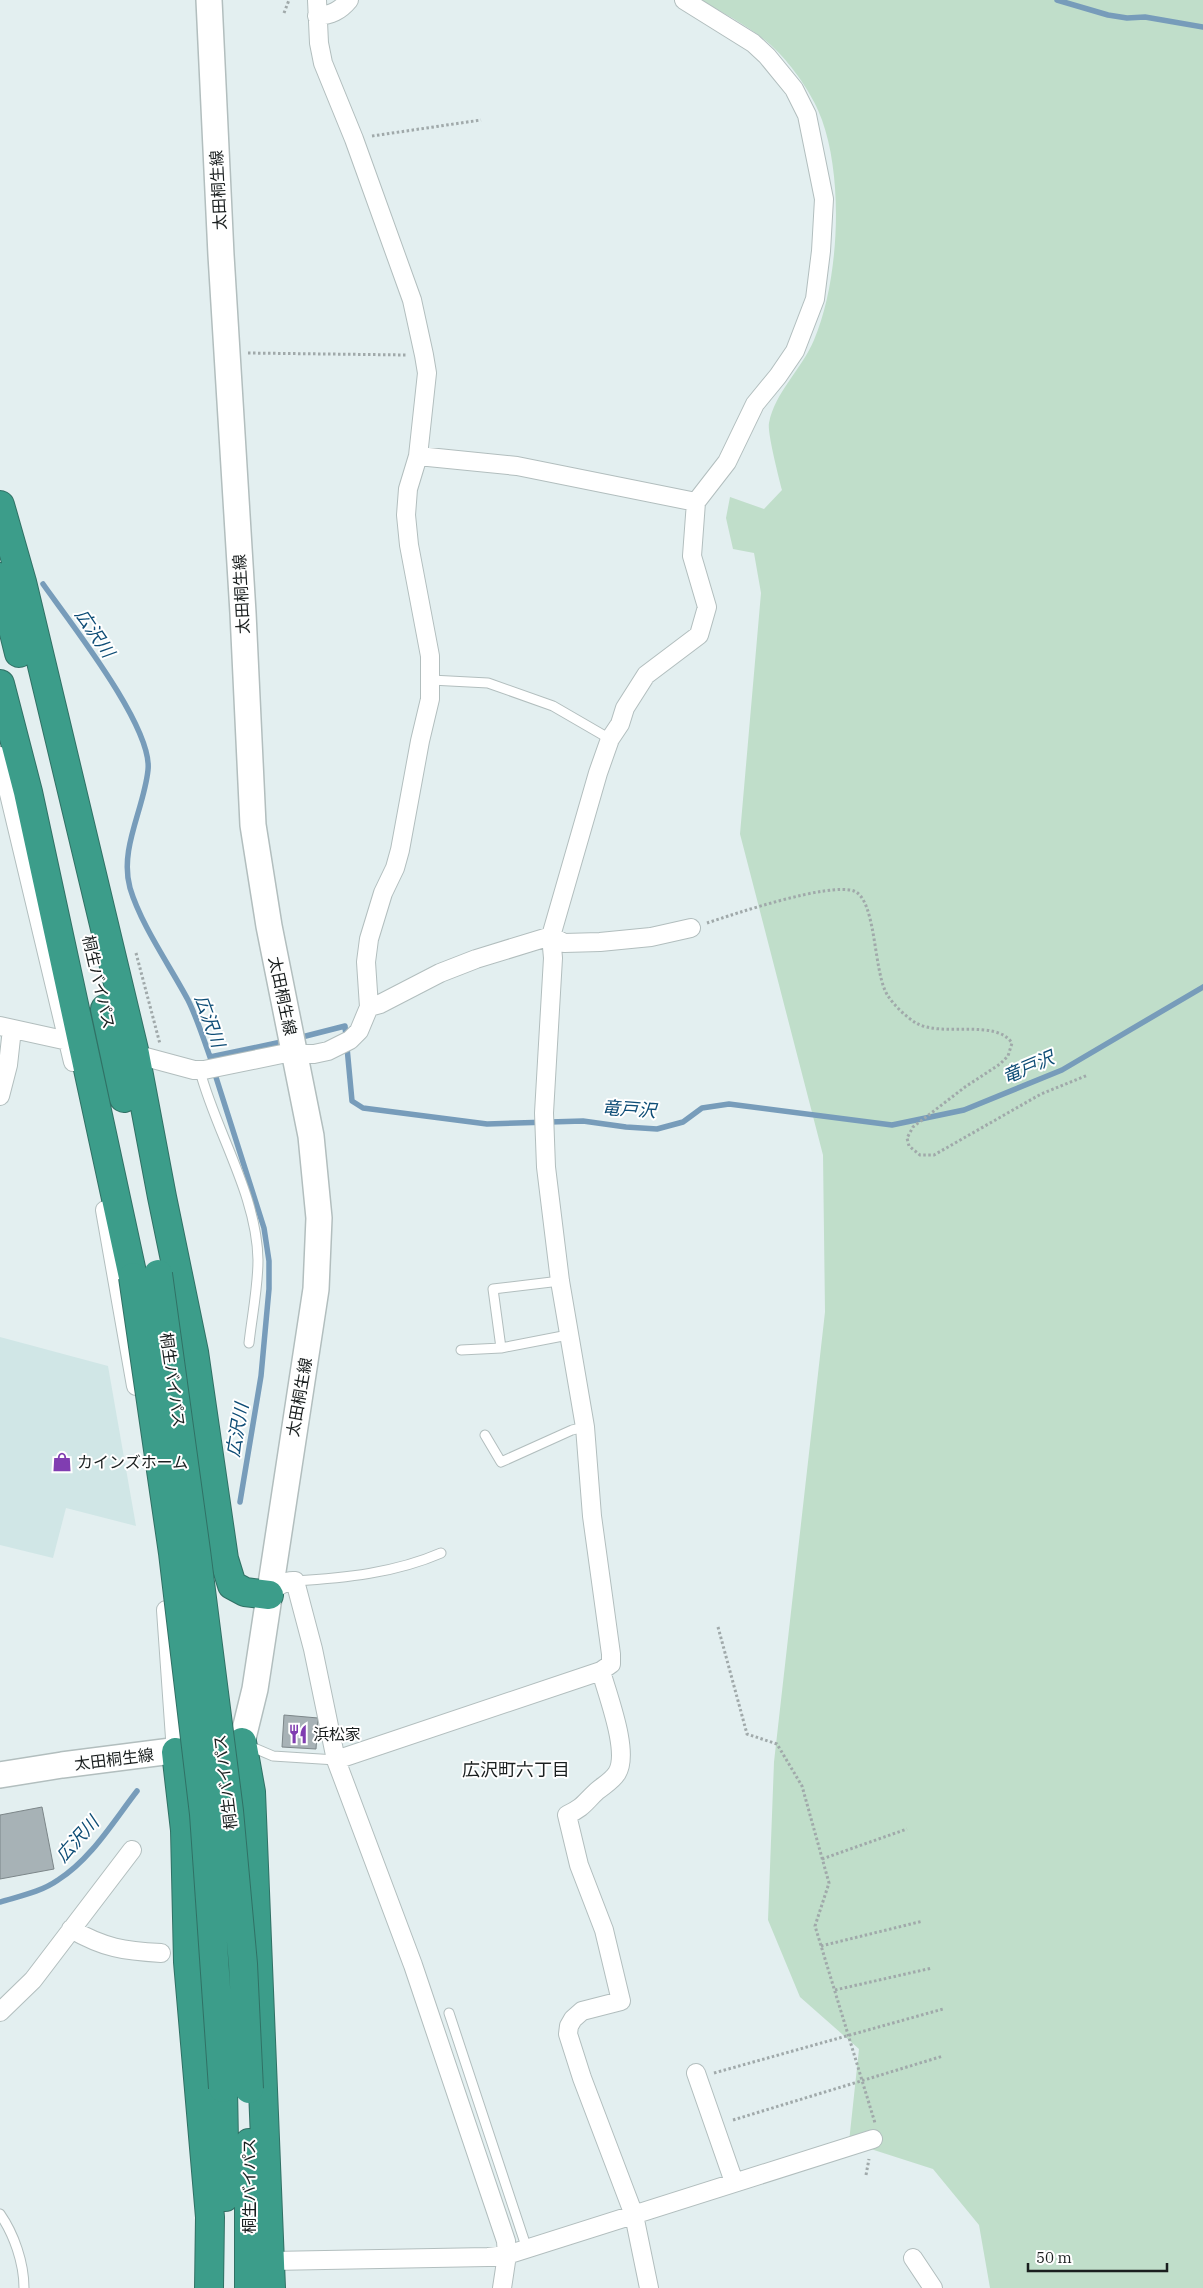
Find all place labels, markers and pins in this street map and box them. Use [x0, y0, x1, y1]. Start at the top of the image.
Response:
shop icon: カインズホーム [51, 1451, 73, 1473]
place label: カインズホーム [77, 1452, 188, 1472]
restaurant icon: 浜松家 [287, 1723, 309, 1745]
place label: 浜松家 [313, 1724, 361, 1744]

